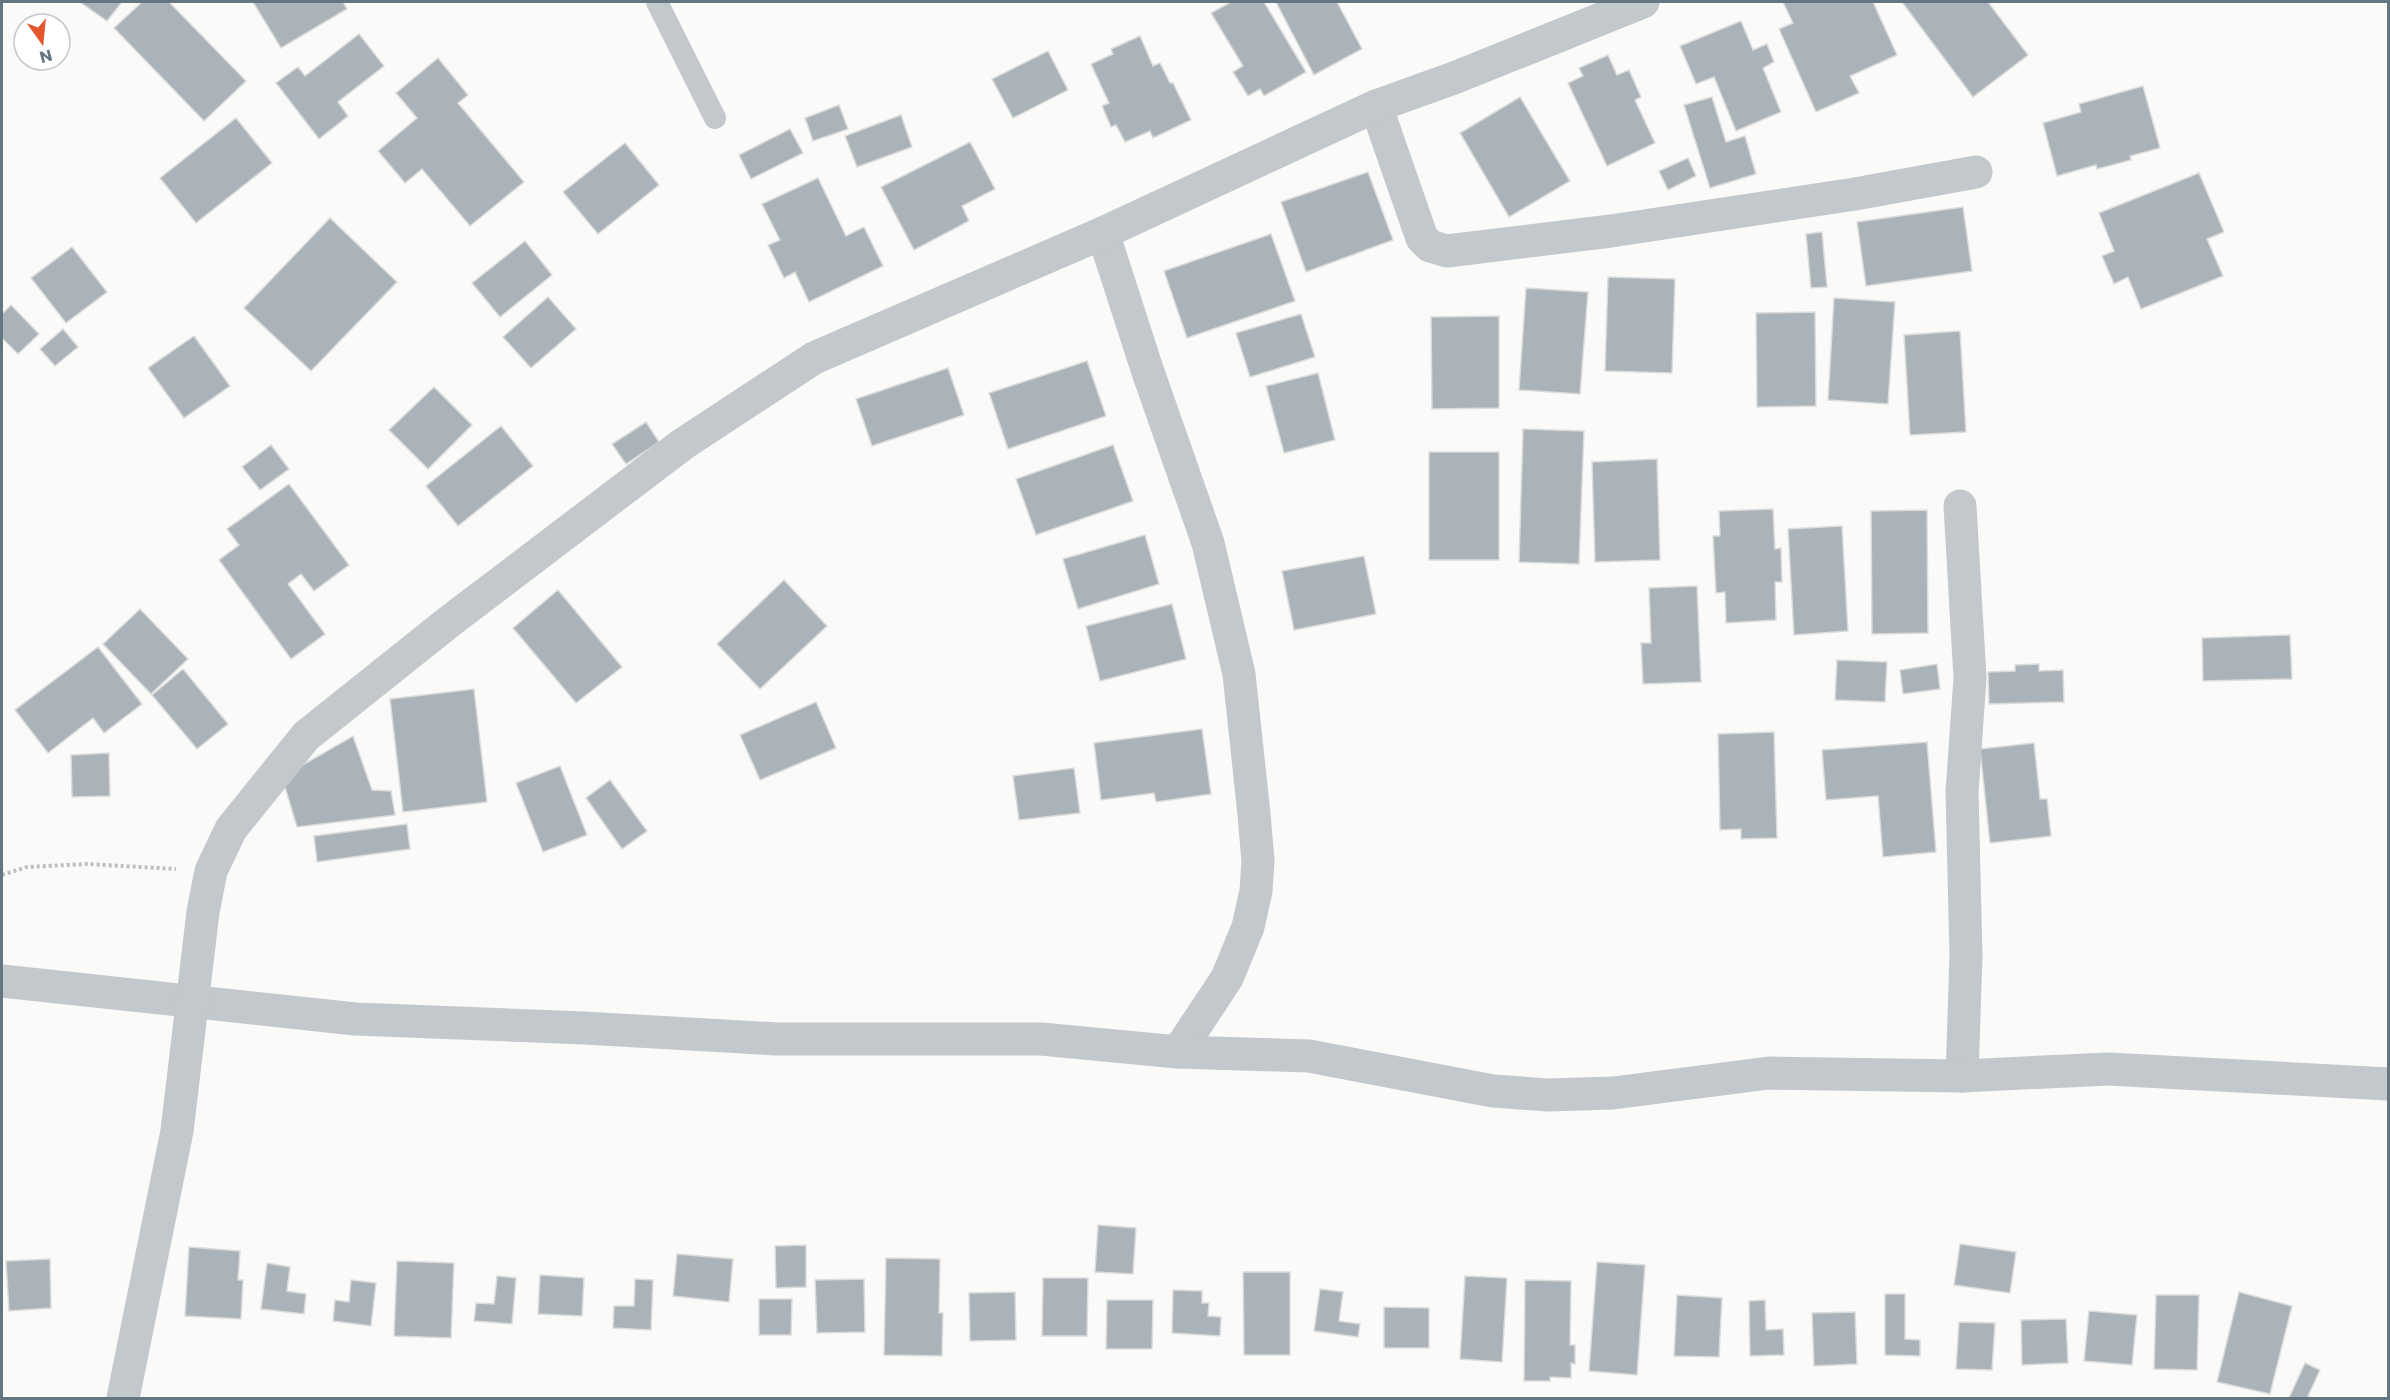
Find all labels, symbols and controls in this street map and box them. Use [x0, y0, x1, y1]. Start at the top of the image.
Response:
north arrow [12, 12, 72, 72]
text: N [37, 43, 55, 69]

